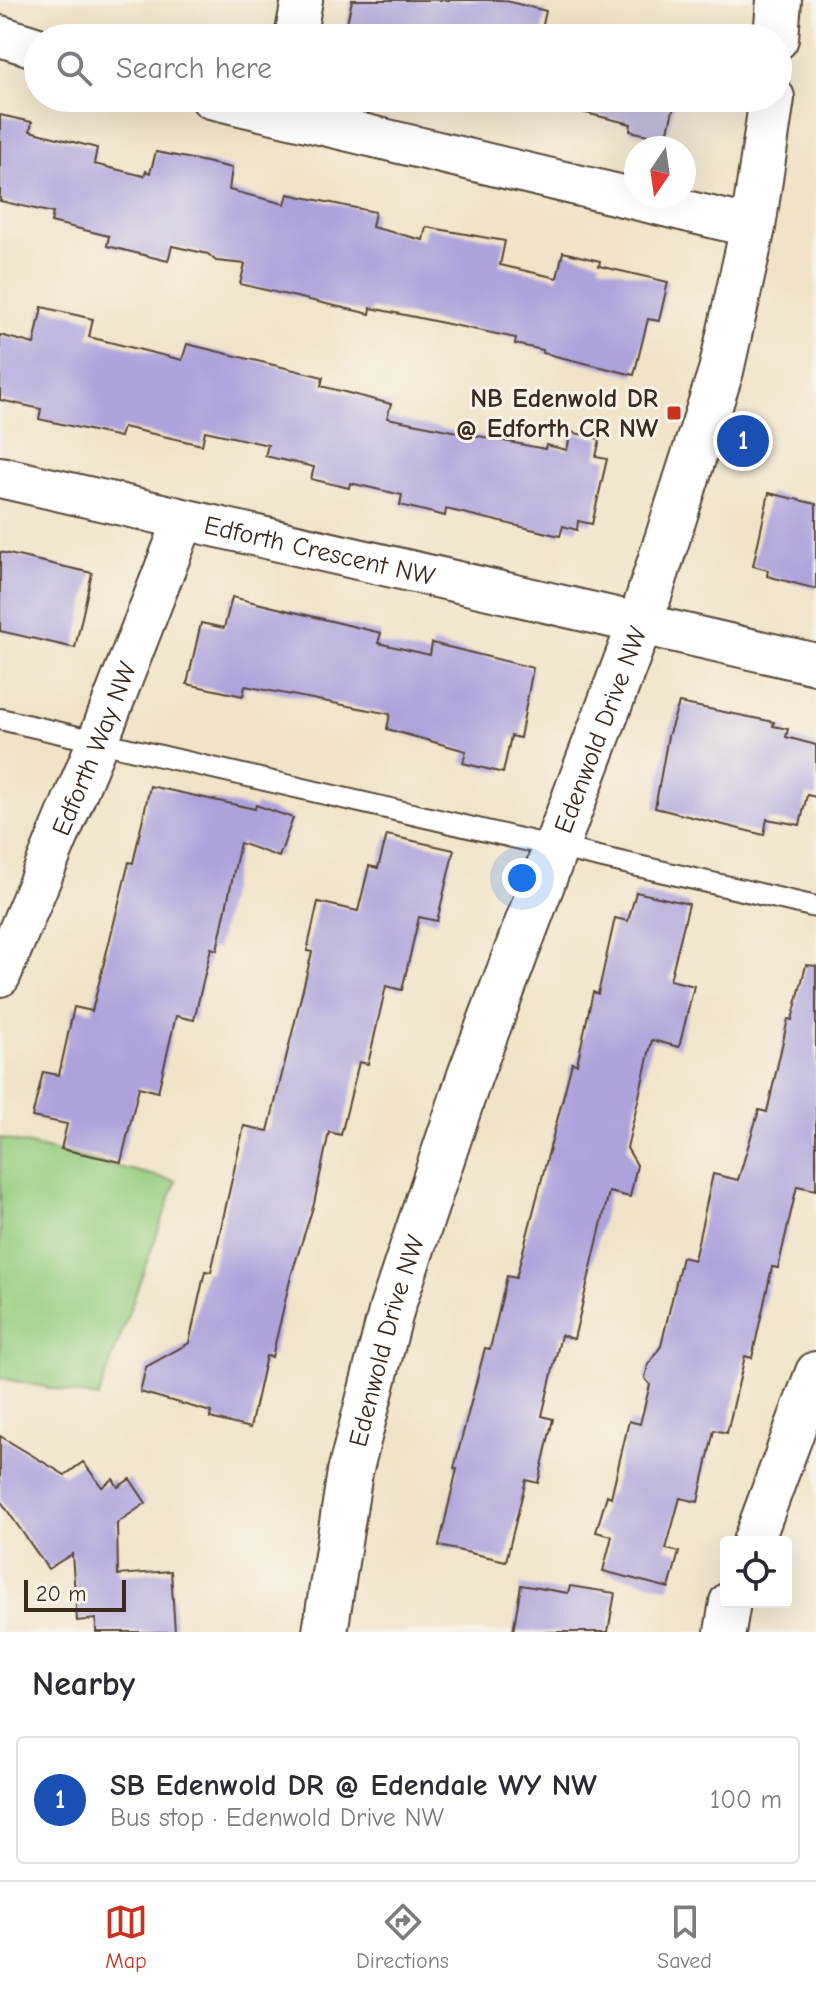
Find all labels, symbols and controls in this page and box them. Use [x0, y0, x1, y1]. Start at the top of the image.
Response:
search box [24, 24, 792, 112]
icon: search [52, 46, 96, 90]
text: Search here [116, 51, 272, 86]
north arrow [624, 136, 696, 208]
place label: NB Edenwold DR @ Edforth CR NW [455, 384, 658, 444]
marker: NB Edenwold DR @ Edforth CR NW [665, 404, 683, 422]
pin: 1 [717, 411, 769, 471]
street label: Edforth Crescent NW [201, 510, 438, 592]
street label: Edenwold Drive NW [549, 622, 654, 837]
street label: Edforth Way NW [46, 658, 143, 840]
your location [502, 858, 542, 898]
street label: Edenwold Drive NW [343, 1231, 431, 1450]
map controls [720, 1536, 792, 1608]
button: locate [720, 1536, 792, 1608]
scale bar [24, 1576, 126, 1612]
text: 20 m [36, 1581, 86, 1607]
text: Nearby [32, 1664, 135, 1704]
text: SB Edenwold DR @ Edendale WY NW [110, 1768, 597, 1803]
text: 1 [55, 1785, 65, 1815]
text: 100 m [710, 1785, 782, 1815]
text: Bus stop · Edenwold Drive NW [110, 1803, 444, 1833]
tab: Map [104, 1900, 148, 1974]
tab: Directions [356, 1900, 449, 1974]
tab: Saved [657, 1900, 712, 1974]

